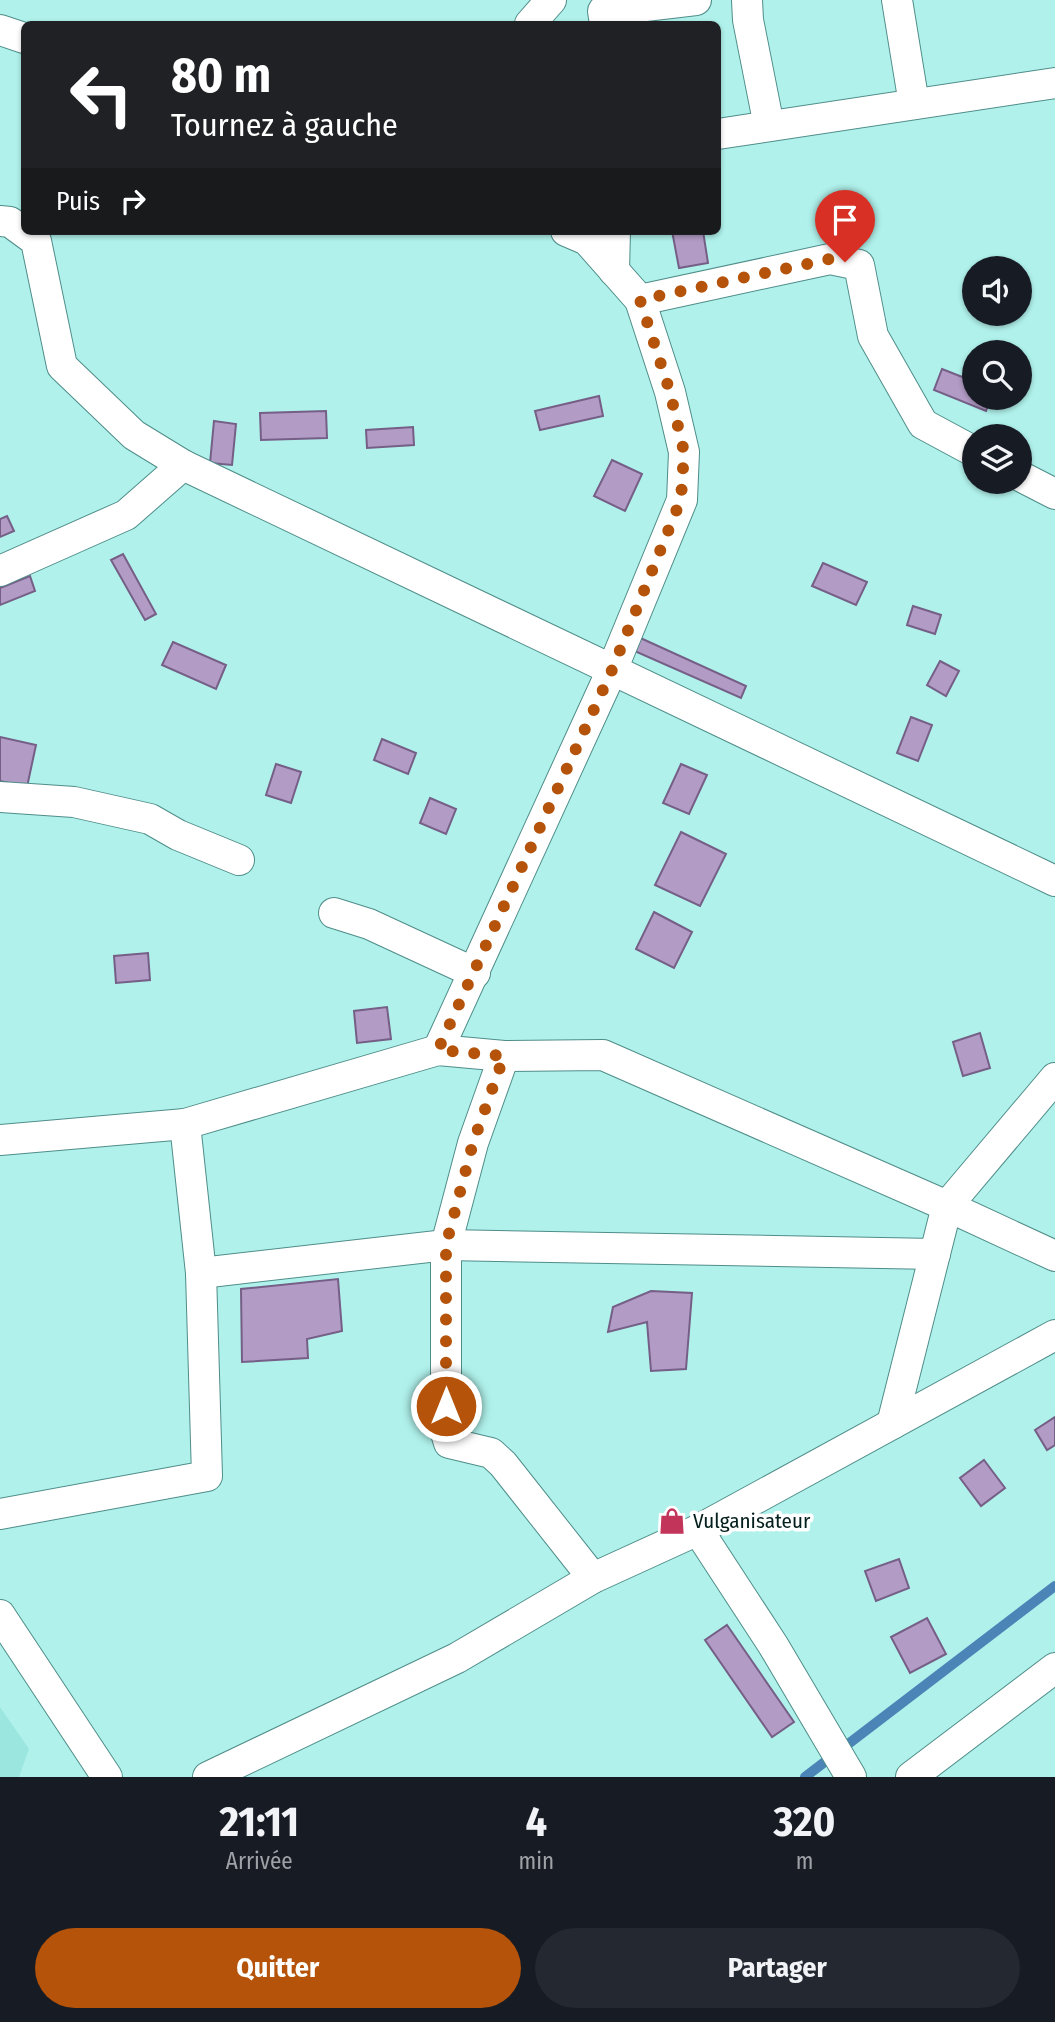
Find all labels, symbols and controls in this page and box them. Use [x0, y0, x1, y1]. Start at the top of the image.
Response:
text: 80 m [171, 46, 271, 105]
icon: left [56, 49, 147, 140]
text: Tournez à gauche [171, 106, 398, 144]
icon: right [114, 182, 152, 220]
text: Puis [56, 186, 100, 217]
pin [815, 190, 875, 262]
icon: arrive [826, 201, 864, 239]
map controls [962, 256, 1032, 494]
button: sound [962, 256, 1032, 326]
button: search [962, 340, 1032, 410]
button: layers [962, 424, 1032, 494]
position arrow [409, 1369, 483, 1443]
shop icon: Vulganisateur [657, 1506, 687, 1536]
place label: Vulganisateur [693, 1508, 811, 1534]
text: 21:11 [220, 1797, 299, 1847]
text: 4 [525, 1797, 547, 1847]
text: 320 [774, 1797, 836, 1847]
text: Arrivée [226, 1847, 293, 1875]
text: min [518, 1847, 554, 1875]
text: m [796, 1847, 813, 1875]
button: Quitter [35, 1928, 521, 2008]
button: Partager [535, 1928, 1020, 2008]

